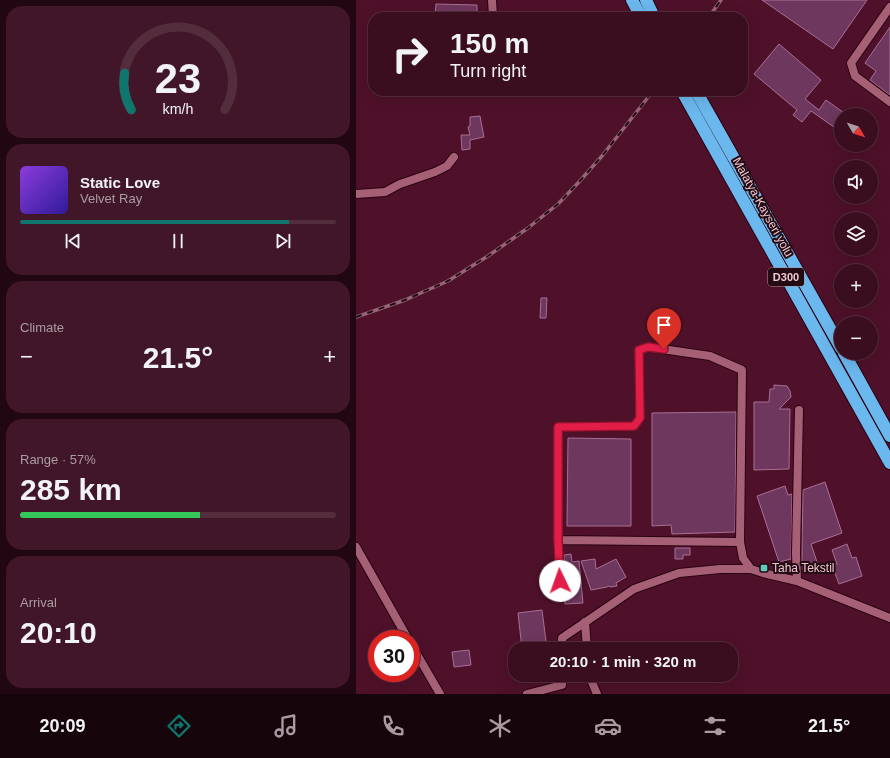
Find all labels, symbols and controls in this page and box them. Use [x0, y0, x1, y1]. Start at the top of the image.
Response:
icon: right [384, 28, 436, 80]
text: 150 m [450, 28, 529, 59]
text: 23 [155, 55, 201, 102]
text: Turn right [450, 61, 526, 81]
text: km/h [163, 100, 194, 116]
north arrow [834, 108, 878, 152]
map controls [834, 108, 878, 360]
street label: Malatya-Kayseri yolu [730, 155, 796, 259]
button: sound [834, 160, 878, 204]
text: Static Love [80, 174, 160, 191]
text: Velvet Ray [80, 191, 142, 206]
button: layers [834, 212, 878, 256]
icon: previous [62, 230, 84, 252]
icon: pause [167, 230, 189, 252]
icon: next [272, 230, 294, 252]
button: + [834, 264, 878, 308]
road number: D300 [768, 268, 804, 286]
pin [647, 308, 681, 349]
icon: arrive [653, 314, 675, 336]
button: − [834, 316, 878, 360]
text: Climate [20, 320, 64, 335]
text: 21.5° [143, 341, 213, 374]
text: − [20, 344, 33, 369]
text: + [323, 344, 336, 369]
text: Range · 57% [20, 452, 96, 467]
text: 285 km [20, 473, 122, 506]
position arrow [539, 560, 581, 602]
place label: Taha Tekstil [772, 561, 834, 575]
marker: Taha Tekstil [759, 563, 769, 573]
text: Arrival [20, 595, 57, 610]
text: 20:10 [20, 616, 97, 649]
speed limit sign: 30 [368, 630, 420, 682]
text: 20:10 · 1 min · 320 m [550, 653, 696, 670]
icon: directions [165, 712, 193, 740]
icon: music [272, 712, 300, 740]
icon: phone [379, 712, 407, 740]
icon: climate [486, 712, 514, 740]
icon: car [594, 712, 622, 740]
icon: filters [701, 712, 729, 740]
text: 20:09 [40, 716, 86, 736]
text: 21.5° [808, 716, 850, 736]

